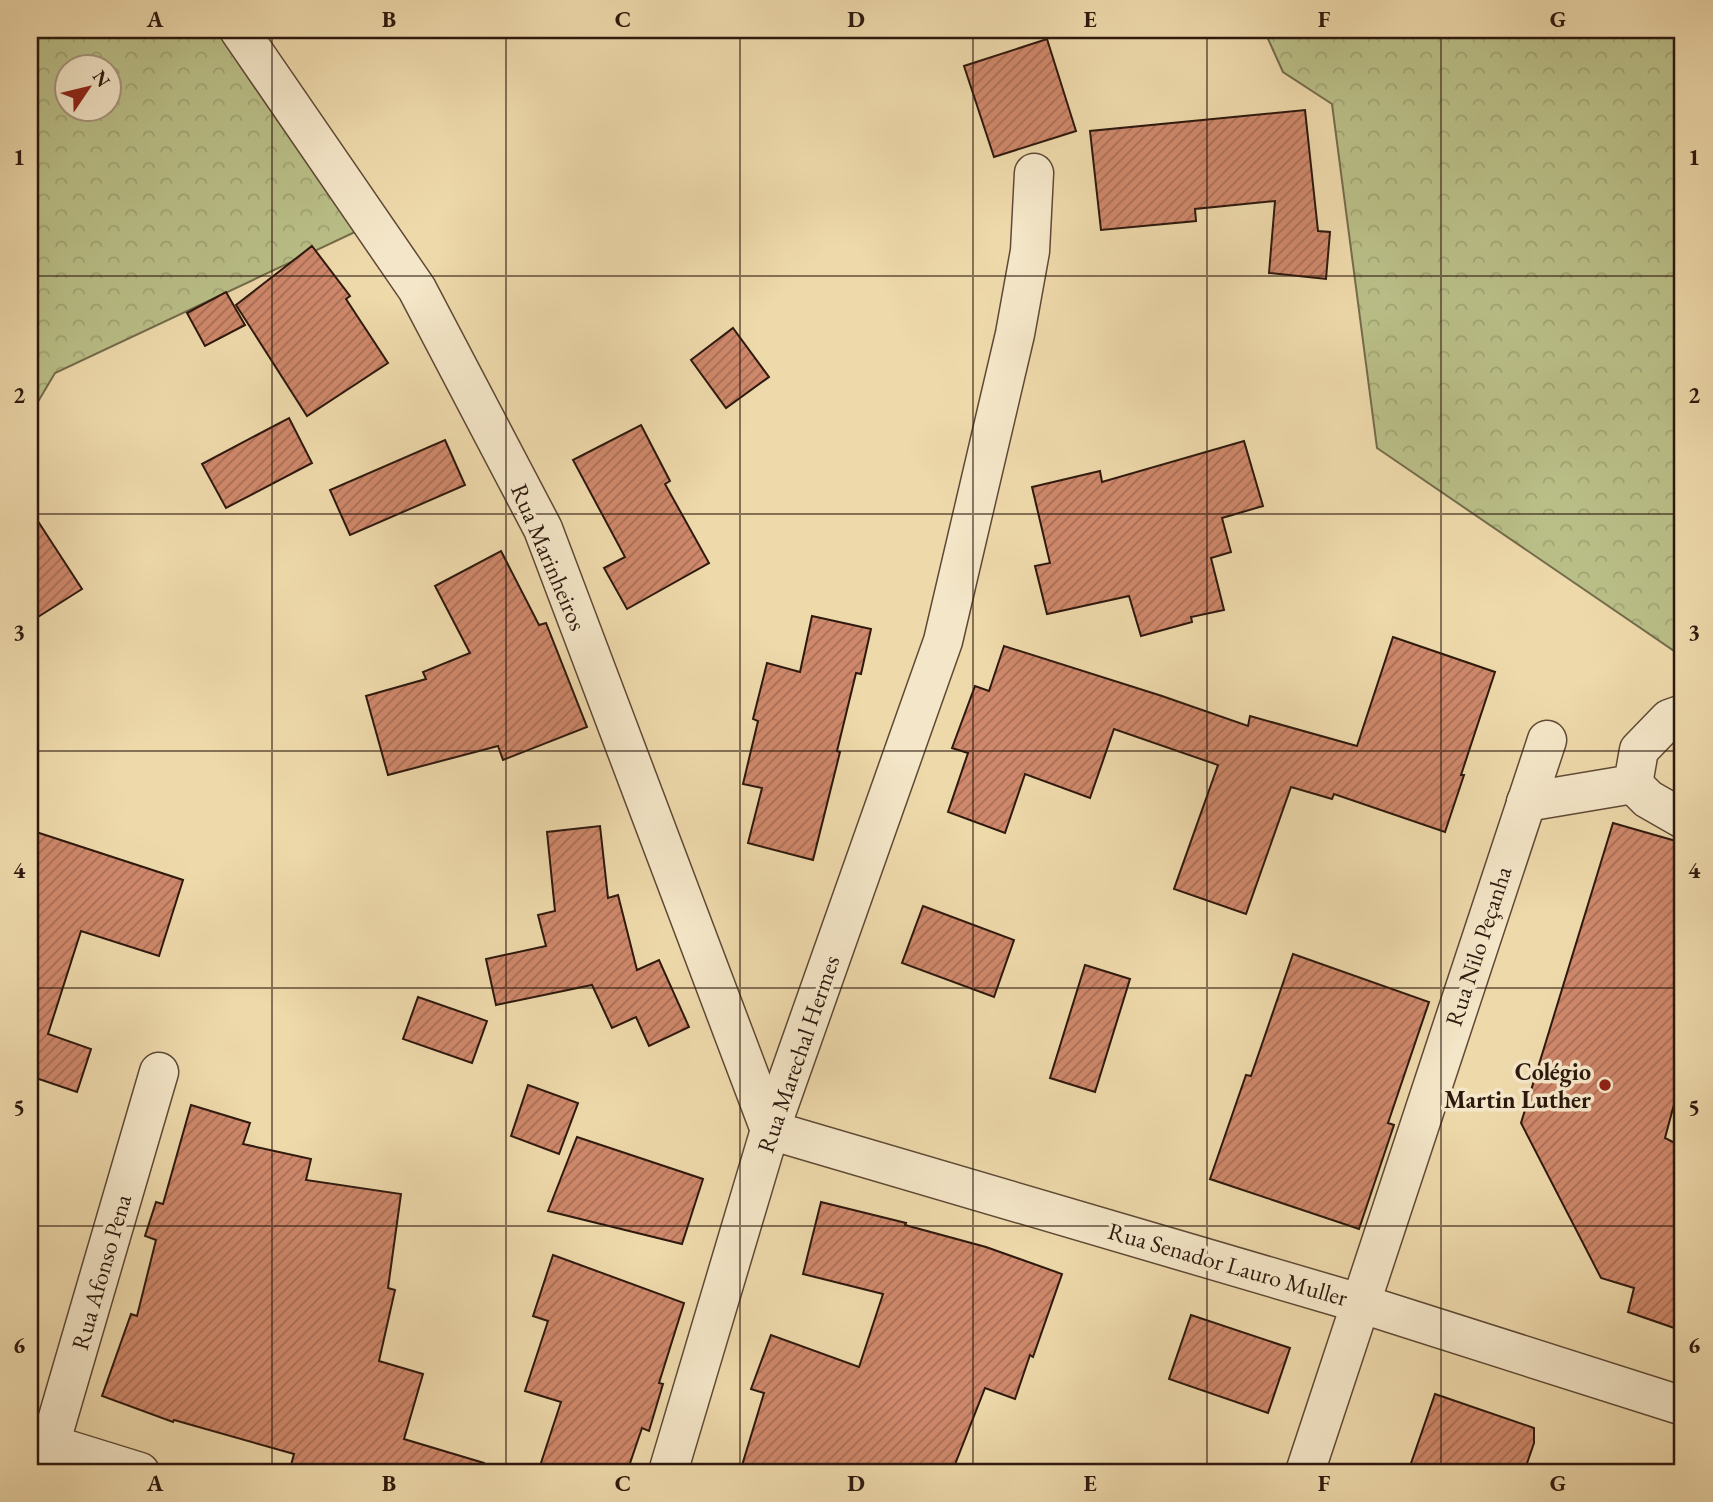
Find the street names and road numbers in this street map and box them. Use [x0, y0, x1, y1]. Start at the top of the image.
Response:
street label: Rua Marinheiros [504, 479, 594, 635]
street label: Rua Nilo Peçanha [1438, 862, 1519, 1030]
street label: Rua Marechal Hermes [750, 951, 846, 1157]
street label: Rua Afonso Pena [64, 1190, 138, 1353]
street label: Rua Senador Lauro Muller [1105, 1215, 1351, 1313]

